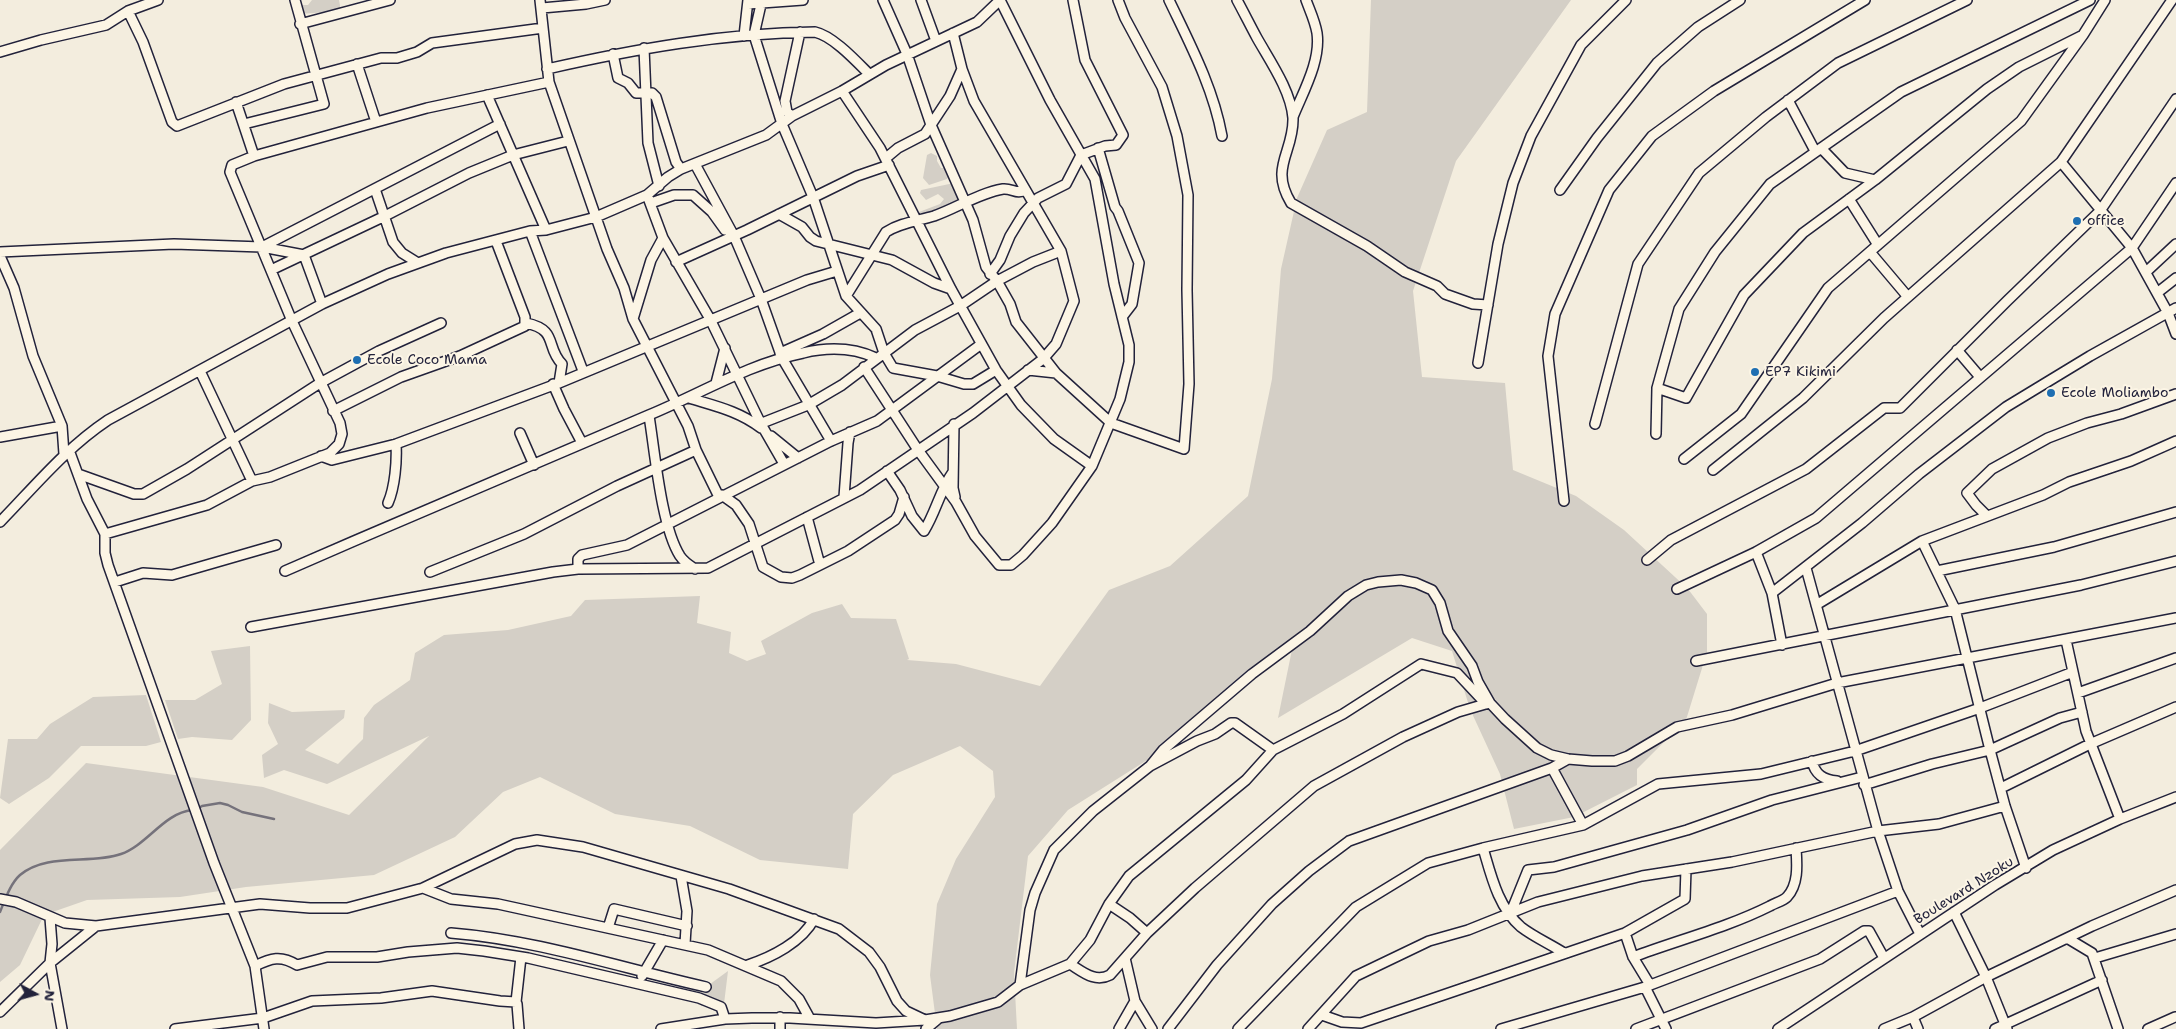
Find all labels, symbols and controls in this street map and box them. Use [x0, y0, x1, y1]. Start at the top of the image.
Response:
place label: office [2087, 213, 2125, 229]
marker: office [2071, 215, 2083, 227]
place label: Ecole Coco Mama [367, 352, 487, 368]
marker: Ecole Coco Mama [351, 354, 363, 366]
place label: EP7 Kikimi [1765, 364, 1836, 380]
marker: EP7 Kikimi [1749, 366, 1761, 378]
place label: Ecole Moliambo [2061, 385, 2169, 401]
marker: Ecole Moliambo [2045, 387, 2057, 399]
street label: Boulevard Nzoku [1911, 854, 2017, 928]
north arrow [10, 969, 60, 1019]
text: N [40, 989, 59, 1002]

